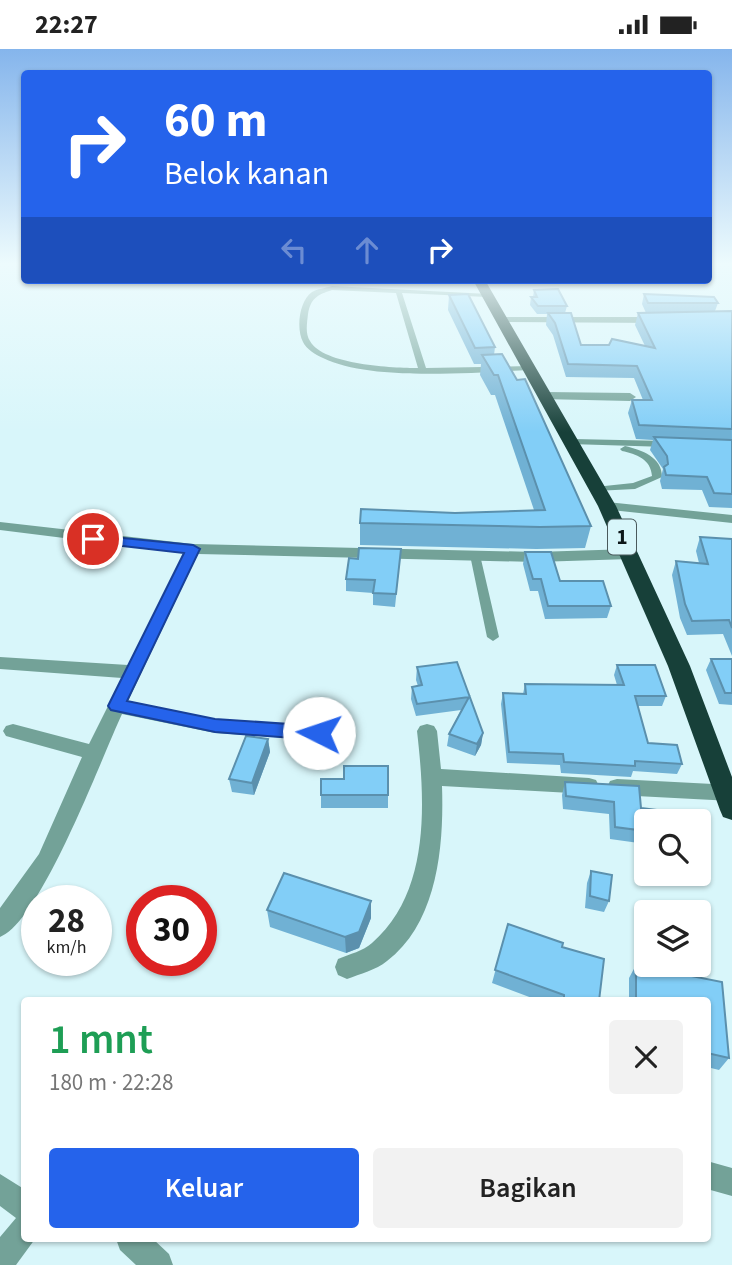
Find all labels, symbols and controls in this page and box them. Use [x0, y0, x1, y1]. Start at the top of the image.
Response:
text: 22:27 [35, 6, 98, 43]
text: 60 m [164, 86, 268, 156]
icon: right [49, 98, 140, 189]
text: Belok kanan [164, 151, 329, 197]
icon: left [275, 231, 313, 269]
icon: ahead [348, 231, 386, 269]
icon: right [421, 231, 459, 269]
pin [63, 509, 123, 569]
road number: 1 [608, 519, 636, 554]
icon: arrive [74, 520, 112, 558]
position arrow [282, 696, 356, 770]
map controls [634, 809, 711, 977]
button: search [634, 809, 711, 886]
speed limit sign: 30 [126, 885, 217, 976]
text: 28 [48, 896, 85, 946]
button: layers [634, 900, 711, 977]
text: km/h [47, 935, 86, 960]
text: 1 mnt [49, 1010, 153, 1070]
button: close [609, 1020, 683, 1094]
text: 180 m · 22:28 [49, 1066, 173, 1099]
button: Keluar [49, 1148, 359, 1228]
button: Bagikan [373, 1148, 683, 1228]

